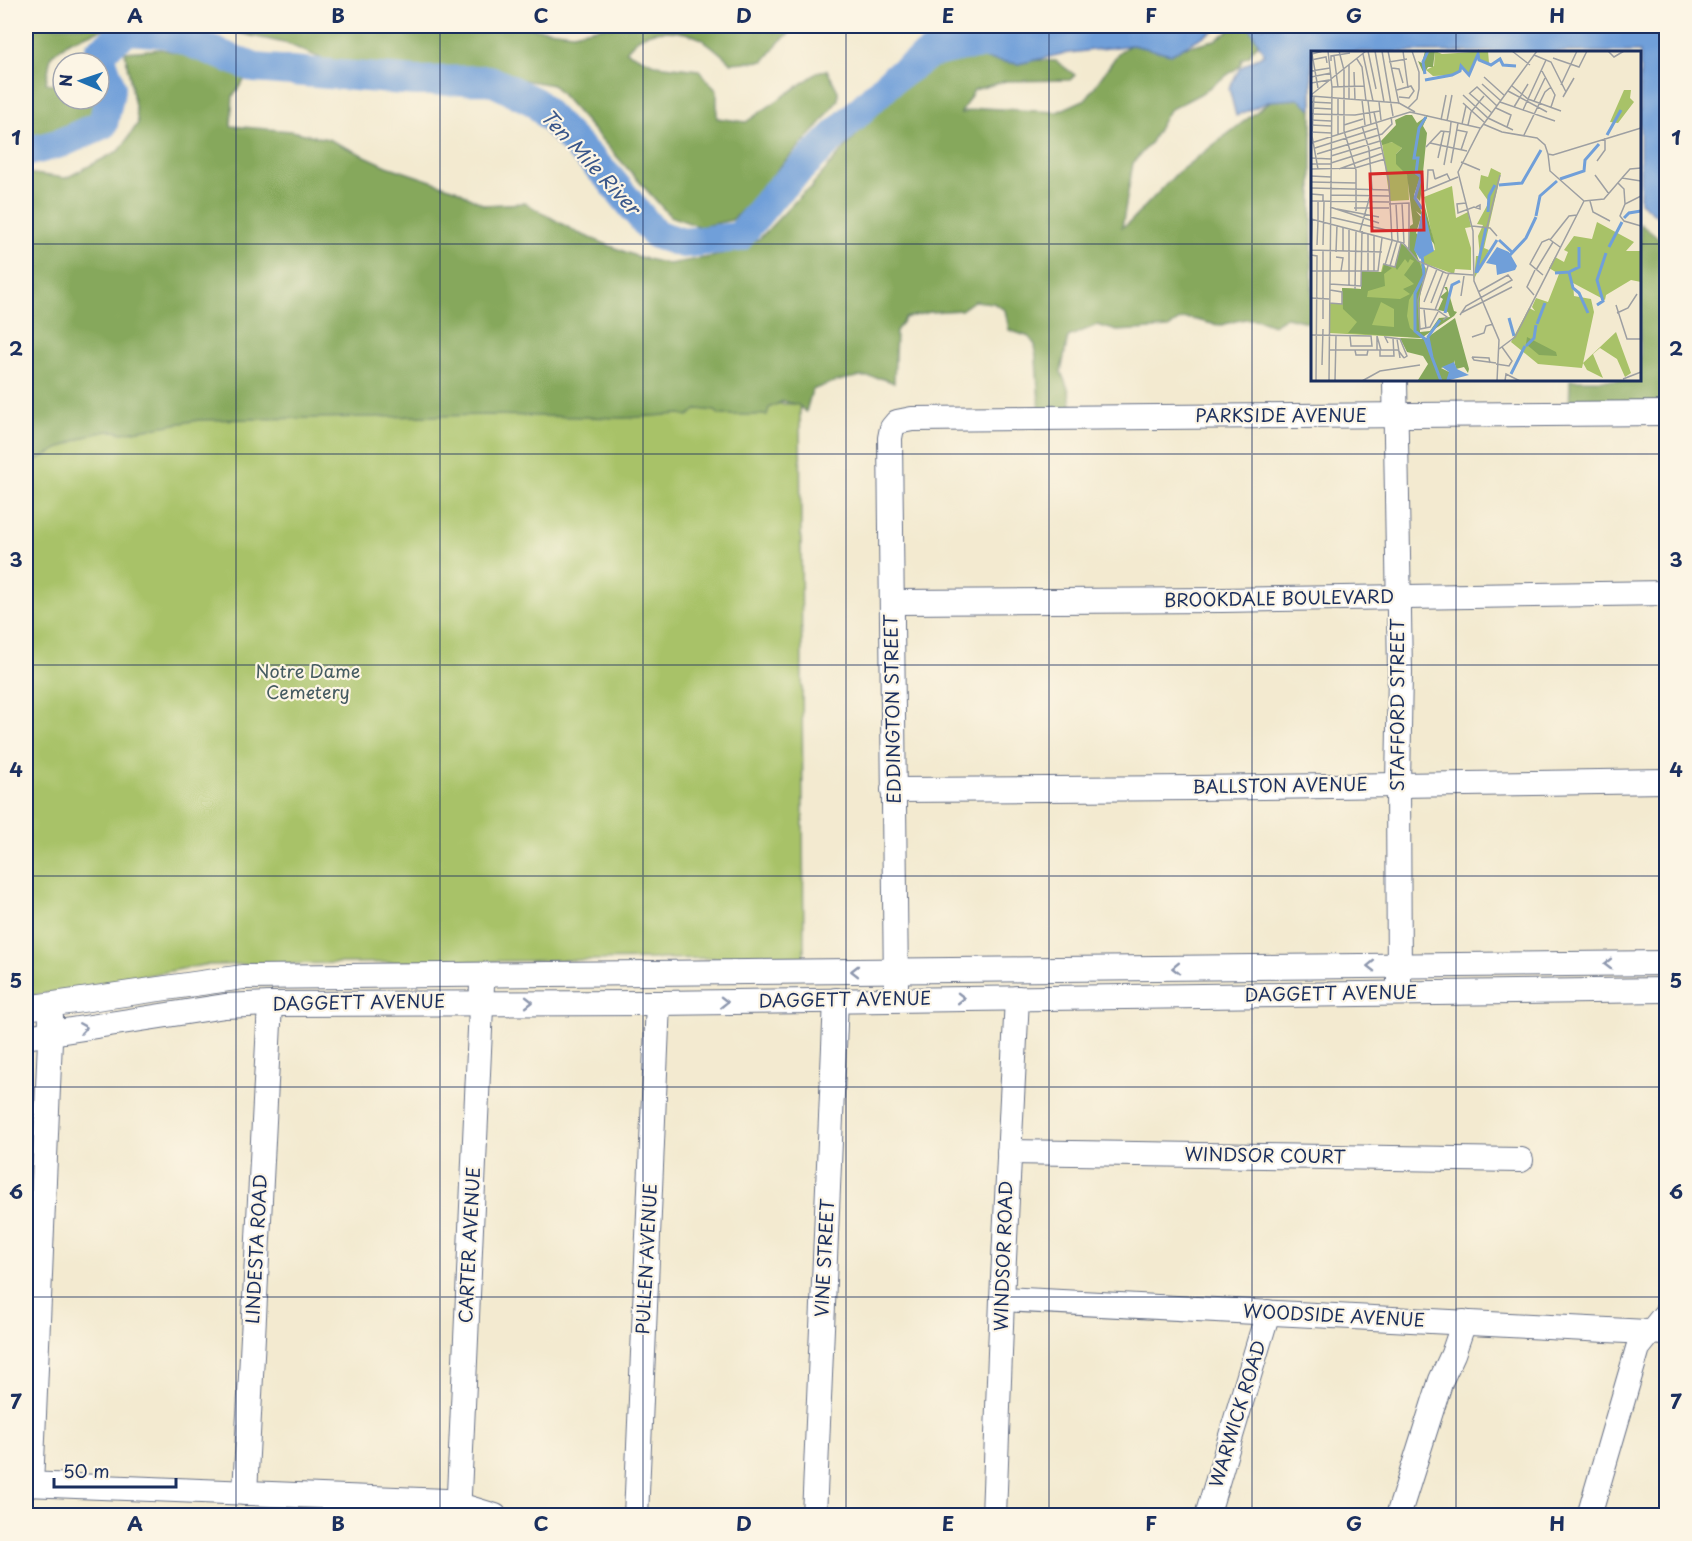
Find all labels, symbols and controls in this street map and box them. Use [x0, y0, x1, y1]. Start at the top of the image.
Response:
text: A [127, 0, 143, 30]
text: B [331, 0, 345, 30]
text: C [533, 0, 549, 30]
text: D [736, 0, 752, 30]
text: E [942, 0, 954, 30]
text: F [1145, 0, 1157, 30]
text: G [1346, 0, 1362, 30]
text: H [1549, 0, 1565, 30]
north arrow [51, 51, 111, 111]
inset map [1311, 51, 1641, 381]
text: N [53, 74, 77, 87]
water label: Ten Mile River [534, 102, 650, 223]
text: 1 [11, 122, 21, 152]
text: 1 [1671, 122, 1681, 152]
text: 2 [9, 333, 23, 363]
text: 2 [1669, 333, 1683, 363]
street label: PARKSIDE AVENUE [1195, 401, 1367, 428]
text: 3 [9, 544, 23, 574]
text: 3 [1669, 544, 1683, 574]
street label: BROOKDALE BOULEVARD [1164, 582, 1394, 613]
street label: EDDINGTON STREET [876, 613, 907, 804]
street label: STAFFORD STREET [1383, 618, 1410, 792]
park label: Notre Dame Cemetery [256, 657, 360, 705]
text: 4 [9, 754, 23, 784]
text: 4 [1669, 754, 1683, 784]
street label: BALLSTON AVENUE [1192, 769, 1368, 800]
one-way arrow [1604, 958, 1613, 970]
one-way arrow [1367, 960, 1376, 972]
one-way arrow [1172, 962, 1181, 974]
text: 5 [10, 965, 22, 995]
one-way arrow [851, 965, 860, 977]
text: 5 [1670, 965, 1682, 995]
street label: DAGGETT AVENUE [1244, 977, 1417, 1008]
street label: DAGGETT AVENUE [758, 983, 931, 1014]
street label: DAGGETT AVENUE [272, 986, 445, 1017]
one-way arrow [956, 992, 965, 1004]
one-way arrow [524, 996, 533, 1008]
one-way arrow [719, 996, 728, 1008]
one-way arrow [79, 1022, 88, 1034]
street label: WINDSOR COURT [1184, 1140, 1347, 1169]
street label: CARTER AVENUE [451, 1166, 486, 1324]
street label: LINDESTA ROAD [238, 1173, 273, 1325]
text: 6 [9, 1176, 23, 1206]
text: 6 [1669, 1176, 1683, 1206]
street label: WINDSOR ROAD [986, 1180, 1019, 1332]
street label: PULLEN AVENUE [628, 1183, 663, 1335]
street label: VINE STREET [807, 1197, 840, 1318]
street label: WOODSIDE AVENUE [1242, 1296, 1426, 1333]
street label: WARWICK ROAD [1201, 1337, 1272, 1490]
text: 7 [10, 1386, 22, 1416]
text: 7 [1670, 1386, 1682, 1416]
scale bar [54, 1451, 176, 1489]
text: 50 m [63, 1457, 110, 1484]
text: A [127, 1508, 143, 1538]
text: B [331, 1508, 345, 1538]
text: C [533, 1508, 549, 1538]
text: D [736, 1508, 752, 1538]
text: E [942, 1508, 954, 1538]
text: F [1145, 1508, 1157, 1538]
text: G [1346, 1508, 1362, 1538]
text: H [1549, 1508, 1565, 1538]

